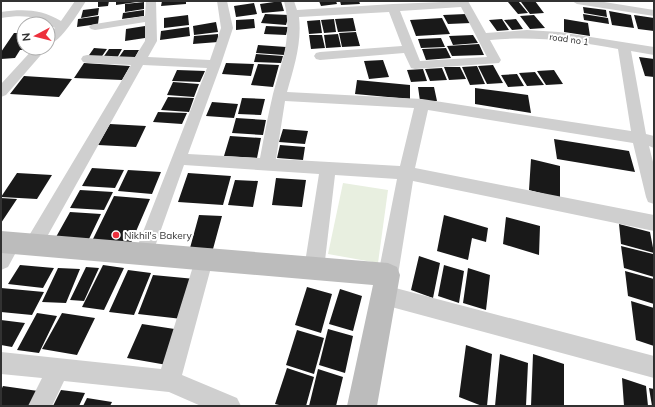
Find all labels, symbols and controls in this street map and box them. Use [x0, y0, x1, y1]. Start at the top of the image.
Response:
north arrow [16, 16, 56, 56]
street label: road no 1 [549, 31, 589, 47]
text: N [19, 32, 34, 42]
place label: Nikhil's Bakery [124, 229, 193, 242]
marker: Nikhil's Bakery [111, 230, 121, 240]

